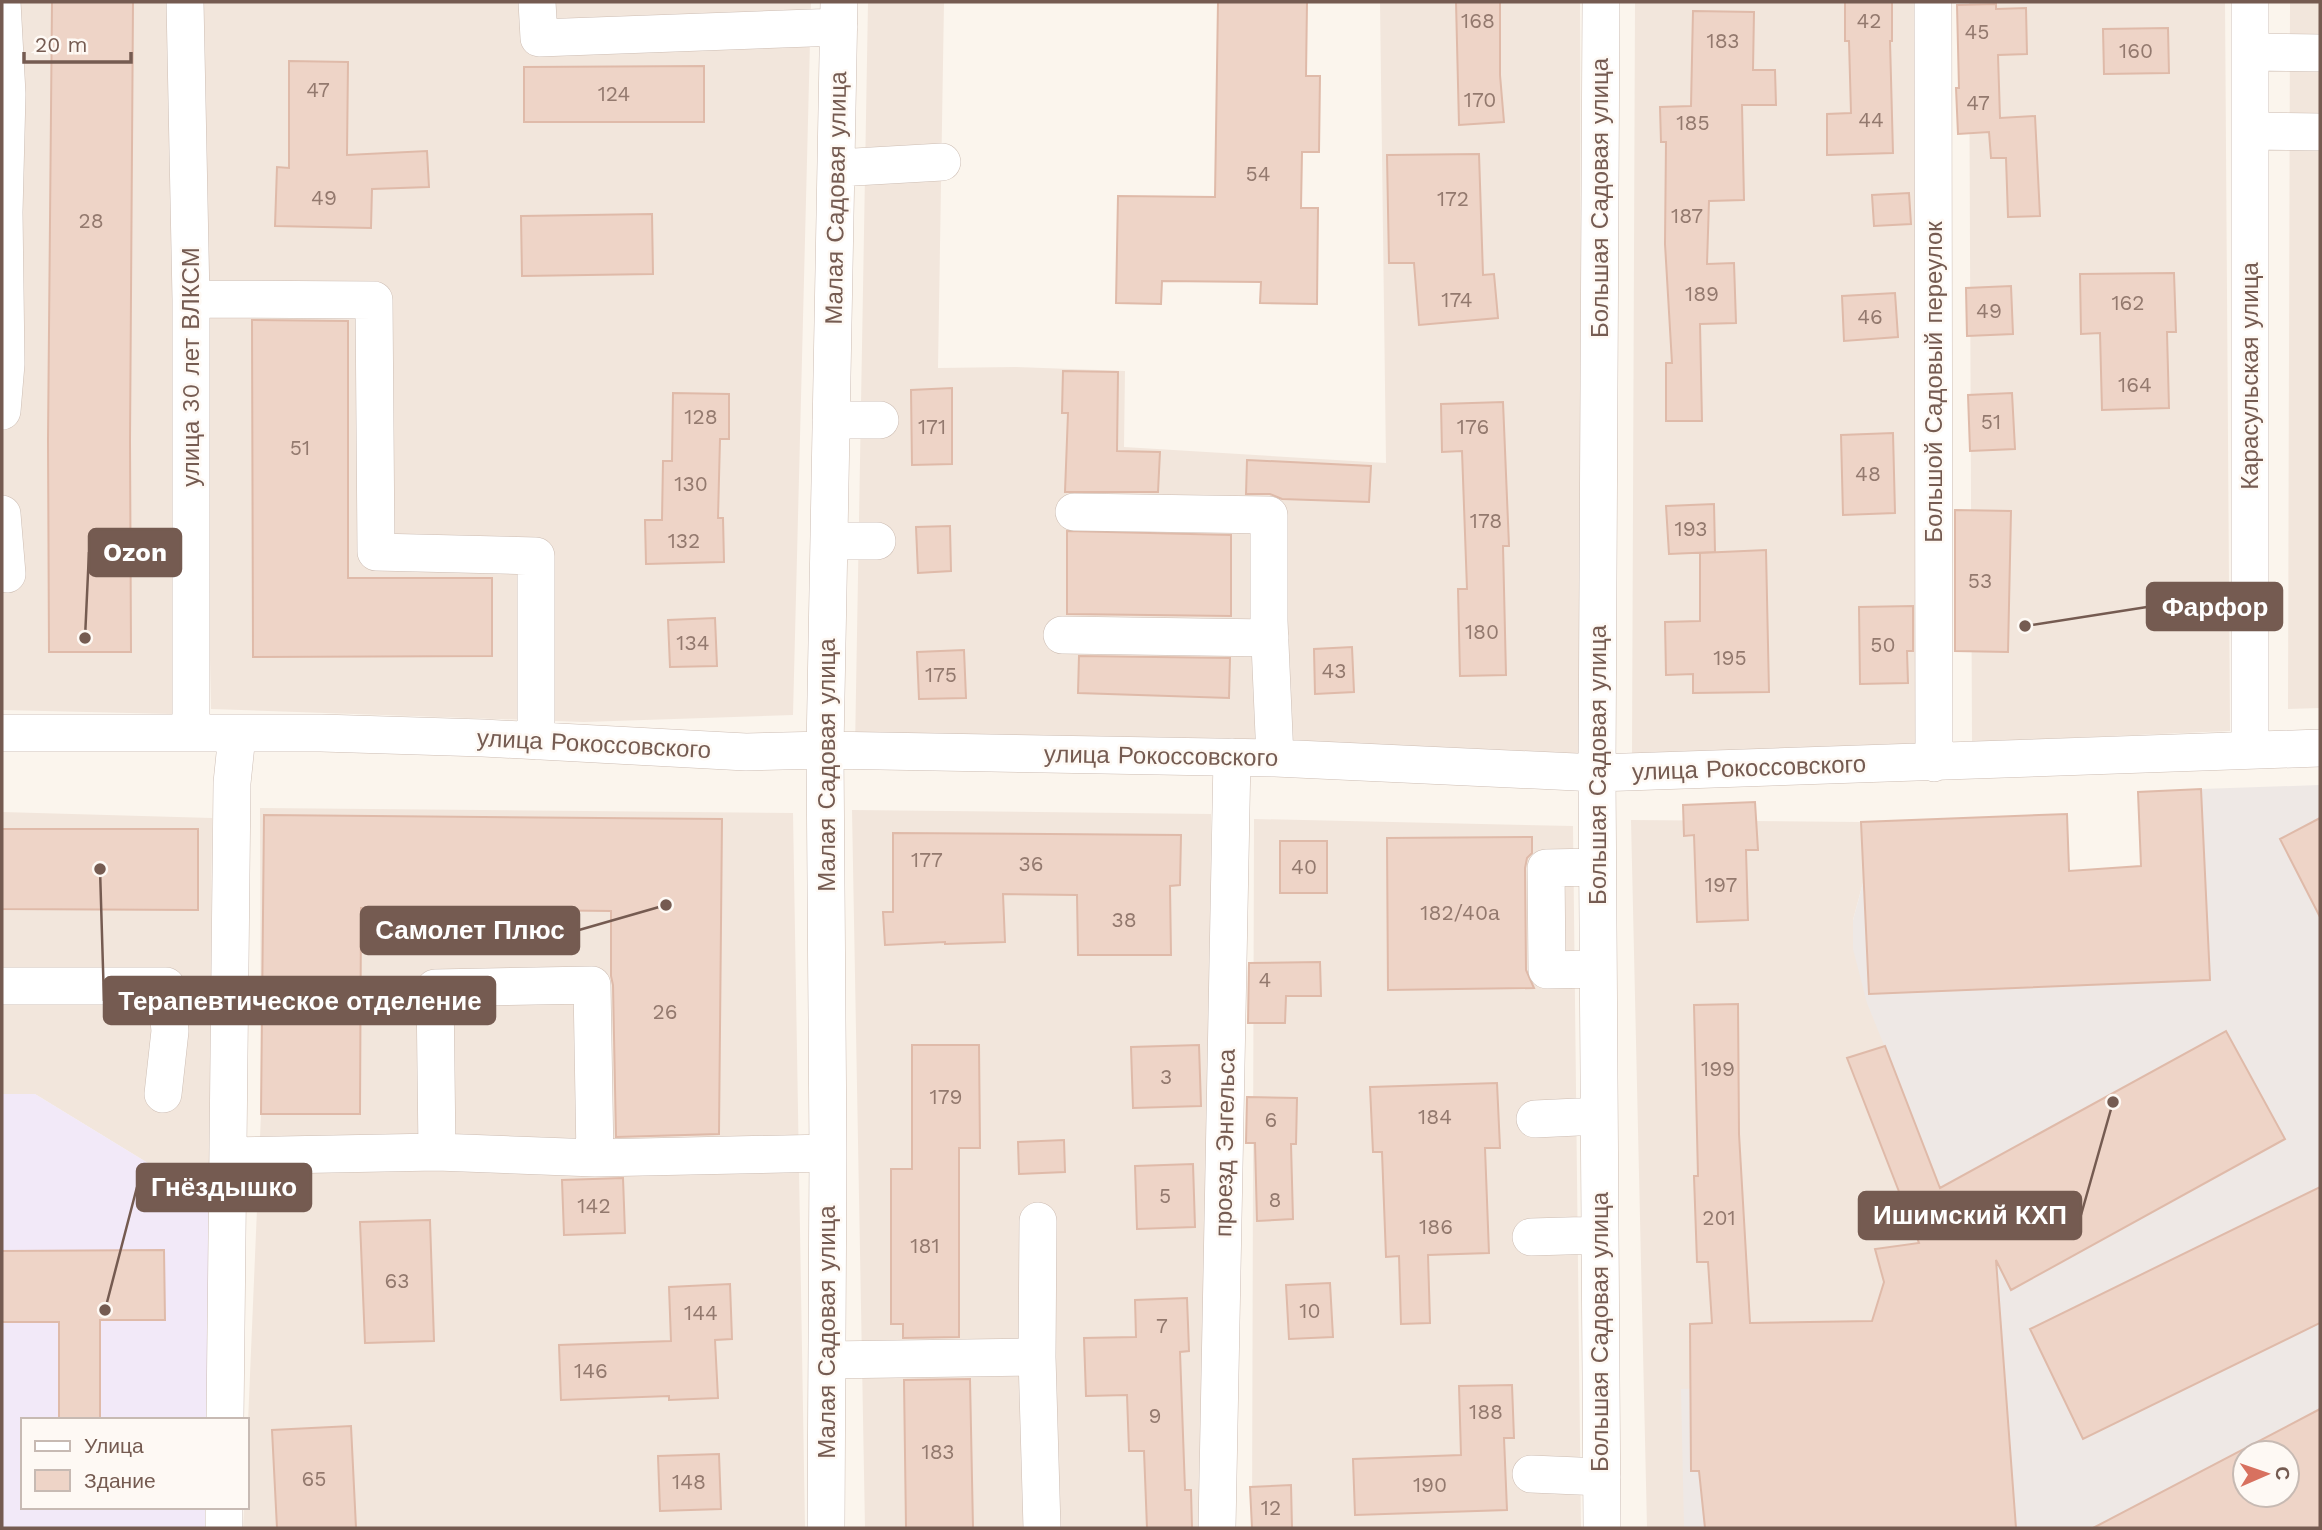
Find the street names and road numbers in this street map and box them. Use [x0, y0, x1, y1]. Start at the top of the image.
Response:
street label: Большая Садовая улица [1586, 57, 1614, 338]
street label: Малая Садовая улица [820, 70, 852, 325]
street label: Большой Садовый переулок [1920, 221, 1948, 543]
street label: улица 30 лет ВЛКСМ [177, 247, 205, 487]
street label: Карасульская улица [2236, 262, 2264, 490]
street label: Большая Садовая улица [1584, 624, 1612, 905]
street label: Малая Садовая улица [813, 638, 841, 892]
street label: улица Рокоссовского [476, 724, 712, 764]
street label: улица Рокоссовского [1044, 740, 1278, 772]
street label: улица Рокоссовского [1631, 750, 1867, 786]
street label: проезд Энгельса [1209, 1048, 1241, 1237]
street label: Большая Садовая улица [1586, 1191, 1614, 1472]
street label: Малая Садовая улица [813, 1205, 841, 1459]

